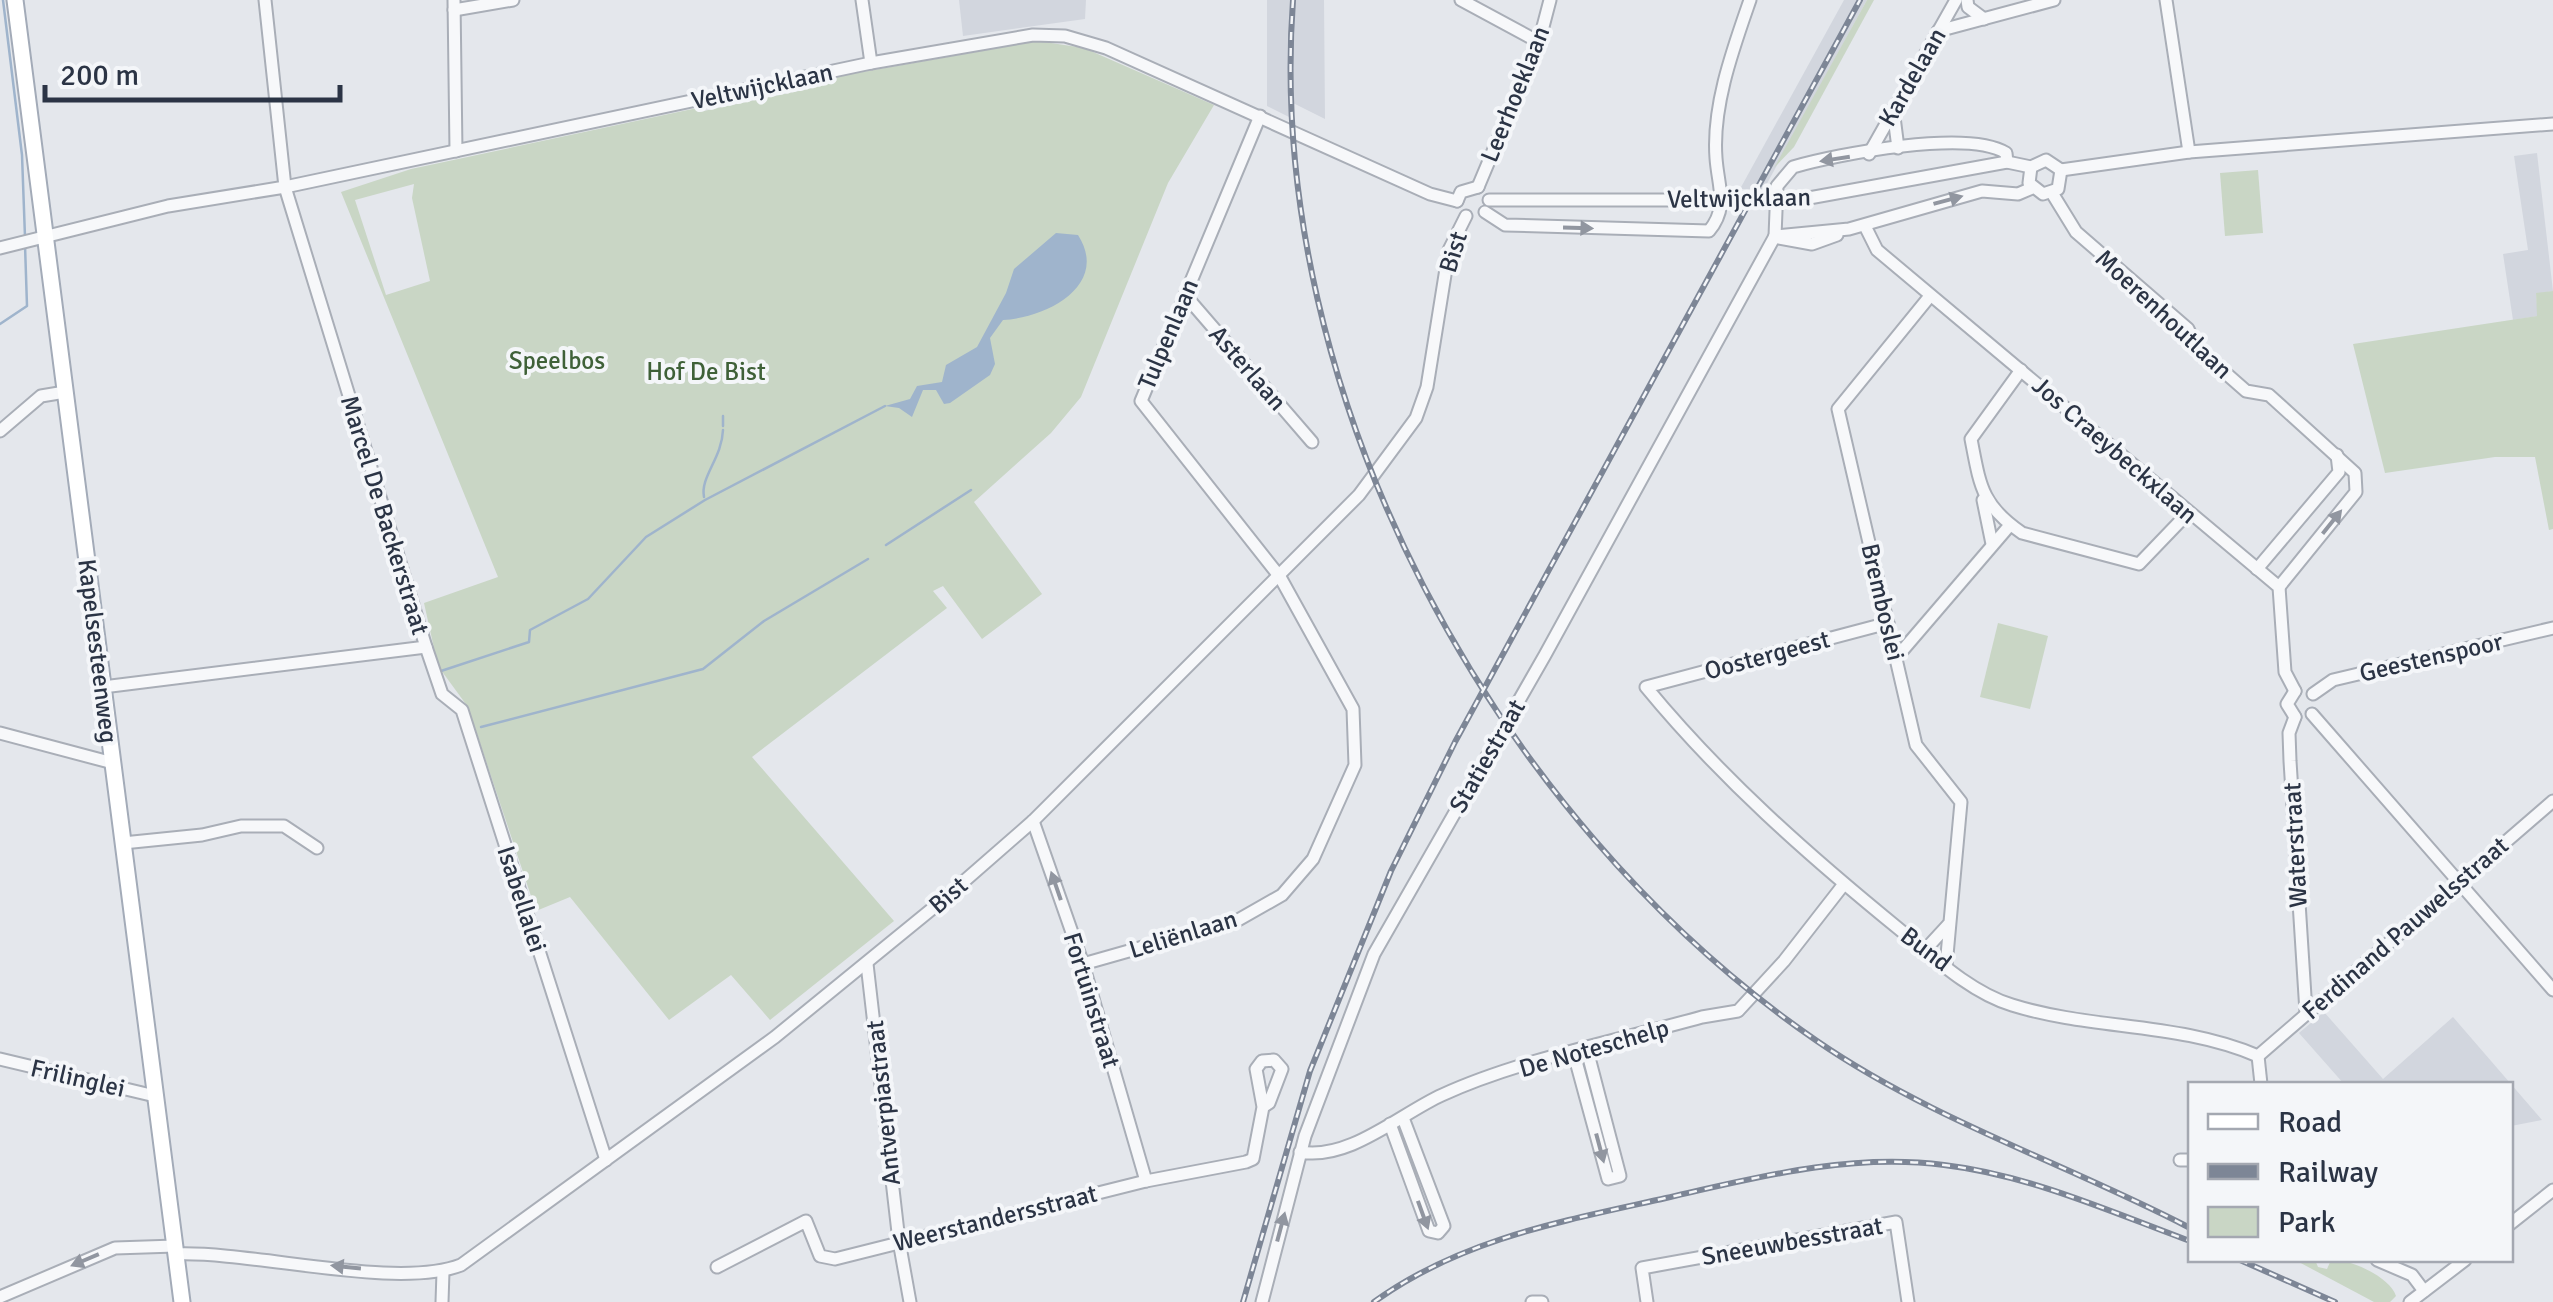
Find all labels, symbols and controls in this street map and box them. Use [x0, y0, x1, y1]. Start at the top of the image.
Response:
street label: Leerhoeklaan [1474, 21, 1556, 167]
street label: Kardelaan [1871, 22, 1953, 132]
scale bar [45, 40, 340, 102]
street label: Veltwijcklaan [688, 56, 836, 116]
text: 200 m [60, 57, 139, 94]
one-way arrow [1819, 152, 1850, 167]
street label: Veltwijcklaan [1667, 181, 1811, 215]
one-way arrow [1933, 192, 1964, 208]
one-way arrow [1563, 220, 1594, 236]
street label: Bist [1432, 227, 1474, 276]
street label: Moerenhoutlaan [2089, 243, 2239, 385]
street label: Tulpenlaan [1131, 274, 1205, 394]
street label: Asterlaan [1203, 319, 1293, 417]
park label: Speelbos [509, 345, 605, 376]
park label: Hof De Bist [646, 356, 766, 387]
street label: Jos Craeybeckxlaan [2026, 370, 2204, 530]
street label: Marcel De Backerstraat [334, 392, 436, 639]
one-way arrow [2321, 509, 2342, 534]
street label: Bremboslei [1854, 540, 1912, 664]
street label: Kapelsesteenweg [71, 557, 125, 745]
street label: Oostergeest [1701, 623, 1833, 687]
street label: Geestenspoor [2356, 625, 2506, 689]
street label: Statiestraat [1442, 694, 1532, 818]
street label: Waterstraat [2276, 781, 2314, 908]
street label: Ferdinand Pauwelsstraat [2295, 830, 2515, 1026]
street label: Isabellalei [490, 842, 554, 956]
street label: Bist [922, 869, 974, 920]
one-way arrow [1048, 871, 1063, 901]
street label: Leliënlaan [1125, 903, 1241, 965]
street label: Bund [1894, 920, 1958, 978]
street label: Fortuinstraat [1057, 928, 1127, 1072]
street label: De Noteschelp [1515, 1012, 1673, 1084]
street label: Antverpiastraat [859, 1019, 907, 1187]
street label: Frilinglei [28, 1052, 128, 1104]
legend [2188, 1082, 2513, 1262]
text: Road [2278, 1104, 2342, 1141]
one-way arrow [1592, 1133, 1608, 1164]
text: Railway [2278, 1154, 2378, 1191]
street label: Weerstandersstraat [890, 1178, 1100, 1258]
one-way arrow [1416, 1201, 1431, 1231]
text: Park [2278, 1204, 2336, 1241]
street label: Sneeuwbesstraat [1699, 1210, 1885, 1272]
one-way arrow [1273, 1211, 1289, 1242]
one-way arrow [70, 1252, 100, 1268]
one-way arrow [330, 1259, 362, 1275]

